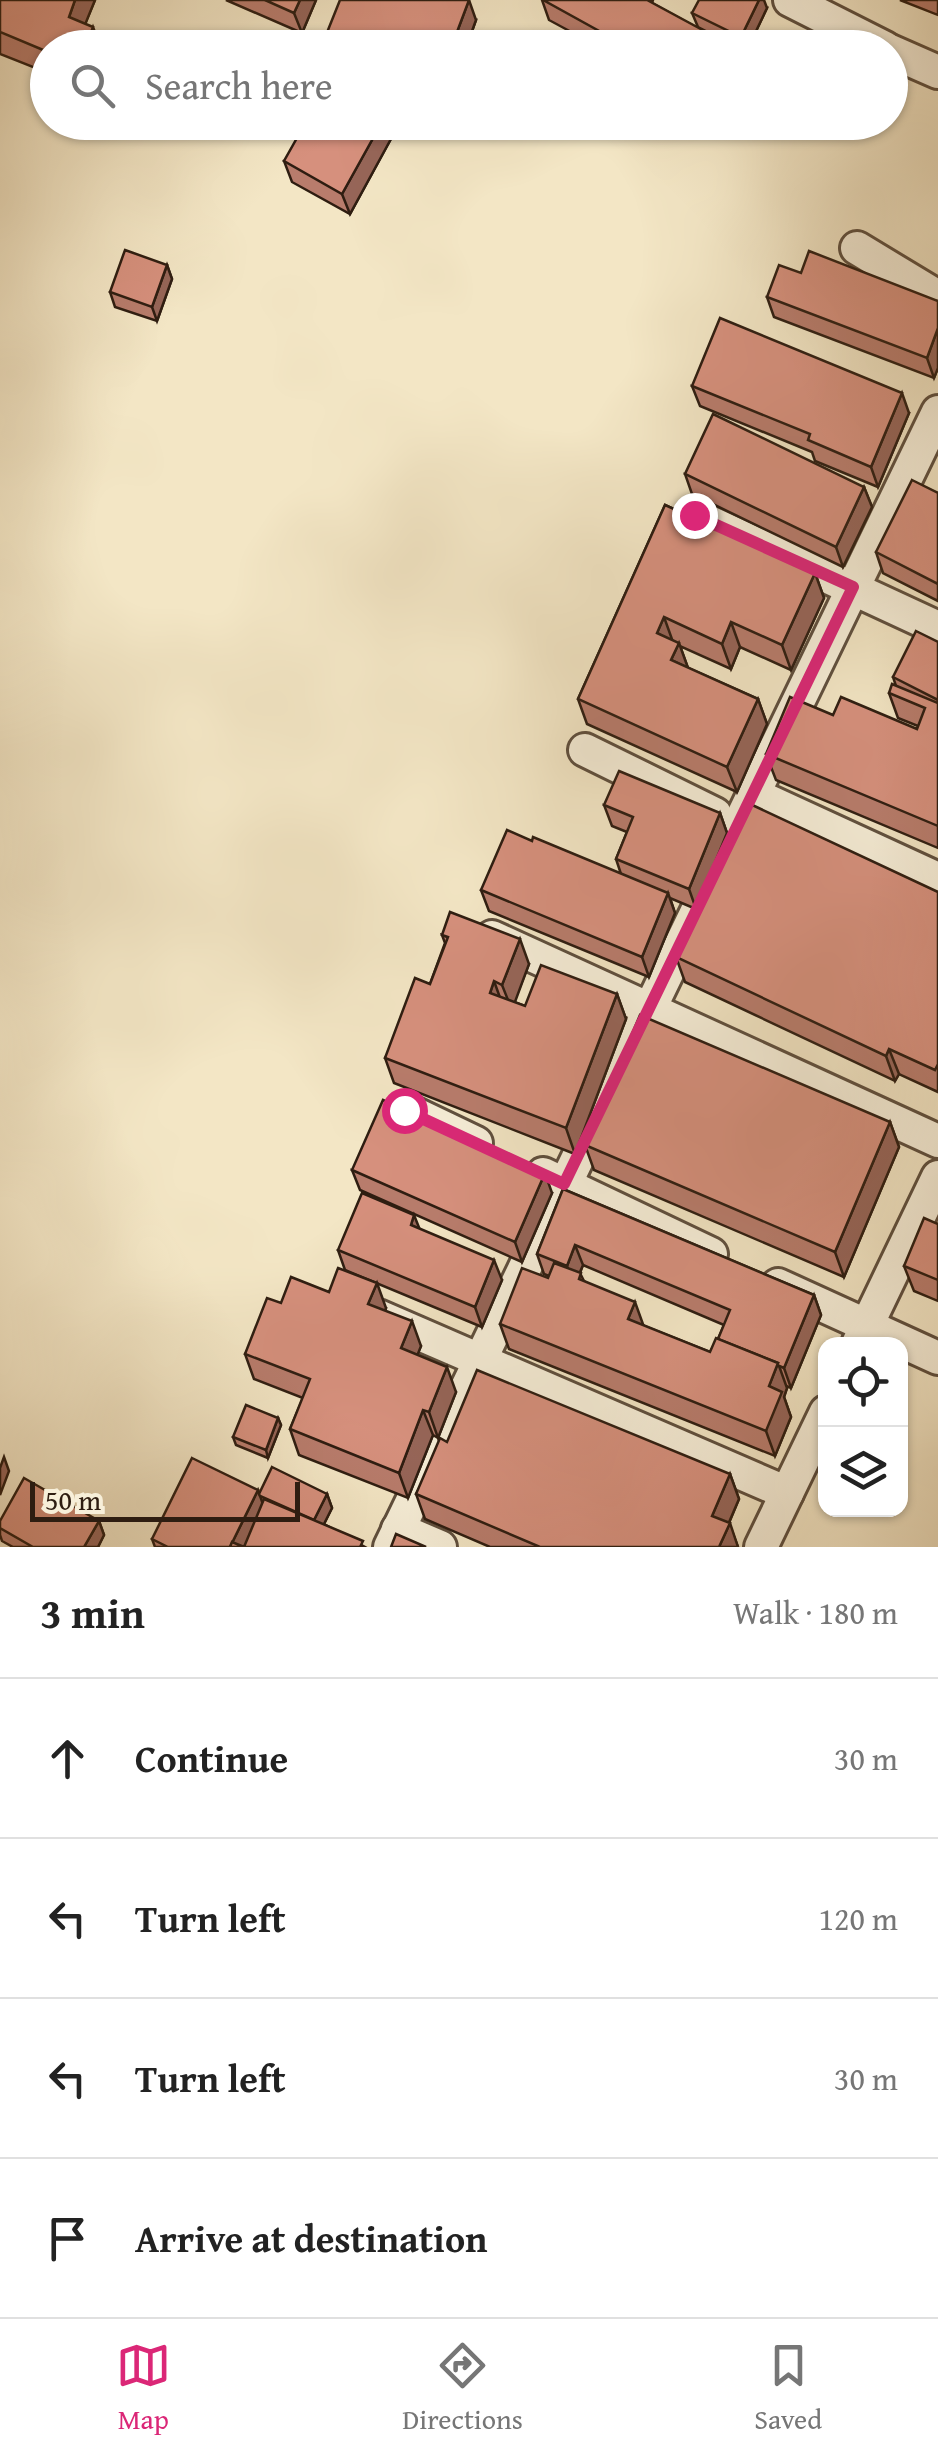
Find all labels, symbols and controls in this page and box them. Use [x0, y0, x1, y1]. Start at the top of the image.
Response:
search box [30, 30, 908, 140]
text: Search here [145, 57, 333, 113]
icon: search [65, 58, 120, 113]
route end [672, 493, 718, 539]
route start [382, 1088, 428, 1134]
map controls [818, 1337, 908, 1517]
button: locate [818, 1337, 908, 1427]
button: layers [818, 1427, 908, 1517]
scale bar [30, 1477, 300, 1522]
text: 50 m [45, 1479, 101, 1520]
text: 3 min [40, 1582, 145, 1643]
text: Walk · 180 m [733, 1589, 898, 1636]
text: Continue [135, 1730, 288, 1786]
icon: ahead [40, 1731, 95, 1786]
text: 30 m [834, 1735, 898, 1782]
text: Turn left [135, 1890, 286, 1946]
icon: left [40, 1891, 95, 1946]
text: 120 m [819, 1895, 898, 1942]
text: Turn left [135, 2050, 286, 2106]
icon: left [40, 2051, 95, 2106]
text: 30 m [834, 2055, 898, 2102]
text: Arrive at destination [135, 2210, 488, 2266]
icon: arrive [40, 2211, 95, 2266]
tab: Map [116, 2338, 171, 2439]
tab: Directions [402, 2338, 523, 2439]
tab: Saved [754, 2338, 822, 2439]

